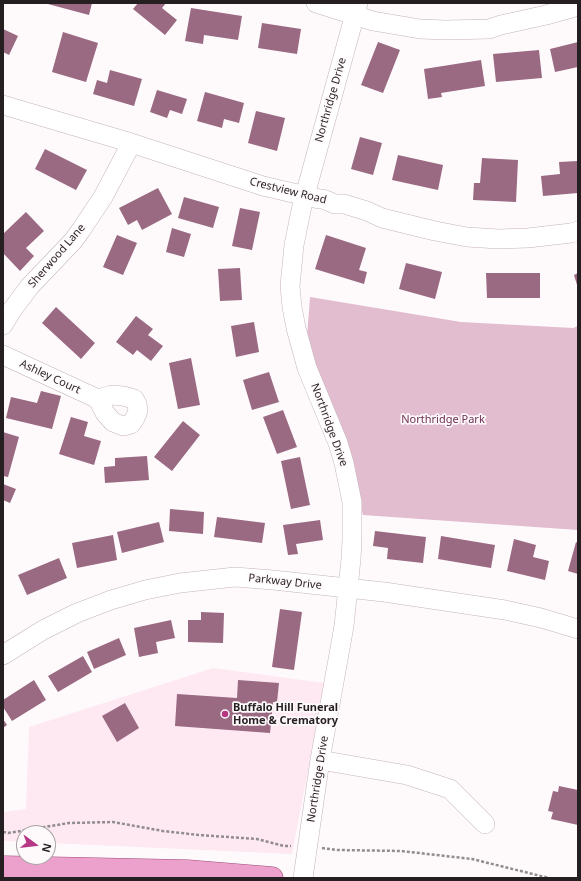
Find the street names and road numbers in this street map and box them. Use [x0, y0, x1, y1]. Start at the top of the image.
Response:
street label: Northridge Drive [313, 56, 349, 144]
street label: Crestview Road [248, 175, 328, 207]
street label: Sherwood Lane [26, 221, 88, 291]
street label: Ashley Court [18, 357, 82, 397]
street label: Northridge Drive [308, 382, 350, 468]
street label: Parkway Drive [248, 572, 322, 592]
street label: Northridge Drive [305, 735, 331, 823]

